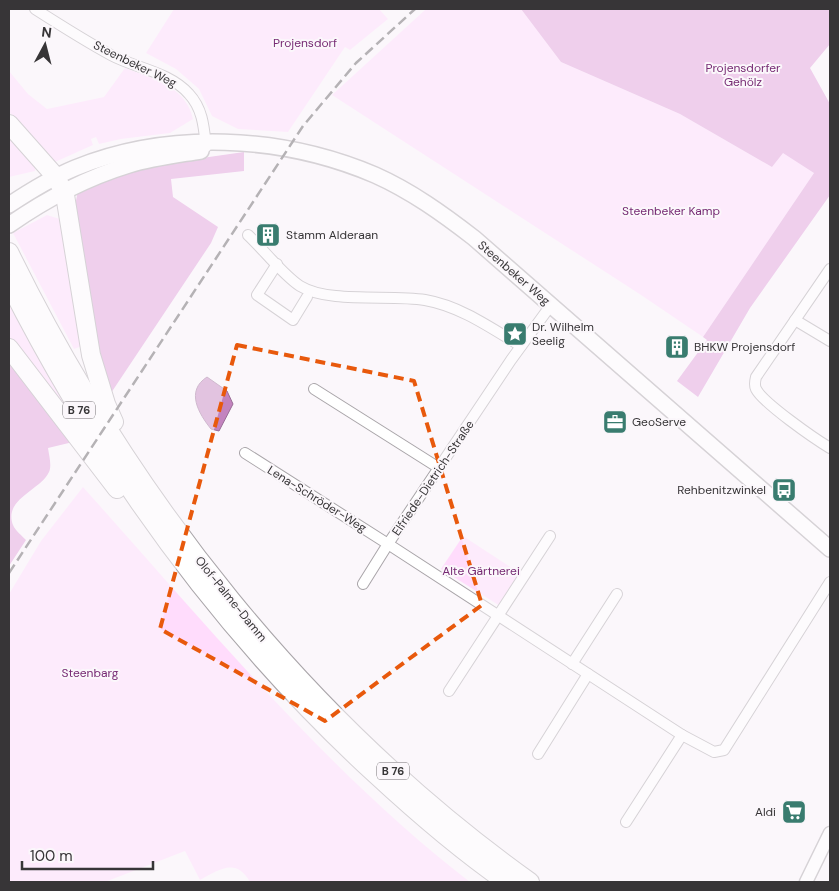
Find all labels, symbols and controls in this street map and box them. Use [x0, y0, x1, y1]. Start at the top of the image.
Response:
north arrow [20, 20, 70, 70]
text: N [40, 23, 53, 42]
park label: Projensdorf [273, 35, 337, 51]
street label: Steenbeker Weg [91, 37, 180, 91]
park label: Projensdorfer Gehölz [705, 60, 781, 90]
park label: Steenbeker Kamp [622, 203, 720, 219]
building icon: Stamm Alderaan [255, 222, 281, 248]
place label: Stamm Alderaan [286, 227, 378, 243]
street label: Steenbeker Weg [474, 237, 554, 309]
place label: Dr. Wilhelm Seelig [532, 319, 594, 349]
place icon: Dr. Wilhelm Seelig [502, 321, 528, 347]
building icon: BHKW Projensdorf [664, 334, 690, 360]
place label: BHKW Projensdorf [694, 339, 795, 355]
road number: B 76 [63, 402, 95, 418]
office icon: GeoServe [602, 409, 628, 435]
place label: GeoServe [632, 414, 686, 430]
street label: Elfriede-Dietrich-Straße [388, 417, 478, 539]
street label: Lena-Schröder-Weg [264, 462, 370, 536]
bus stop icon: Rehbenitzwinkel [771, 477, 797, 503]
place label: Rehbenitzwinkel [677, 482, 766, 498]
street label: Olof-Palme-Damm [192, 553, 270, 645]
park label: Alte Gärtnerei [442, 563, 520, 579]
park label: Steenbarg [61, 665, 119, 681]
road number: B 76 [377, 762, 409, 779]
supermarket icon: Aldi [781, 799, 807, 825]
place label: Aldi [755, 804, 776, 820]
scale bar [22, 838, 154, 870]
text: 100 m [30, 846, 73, 866]

